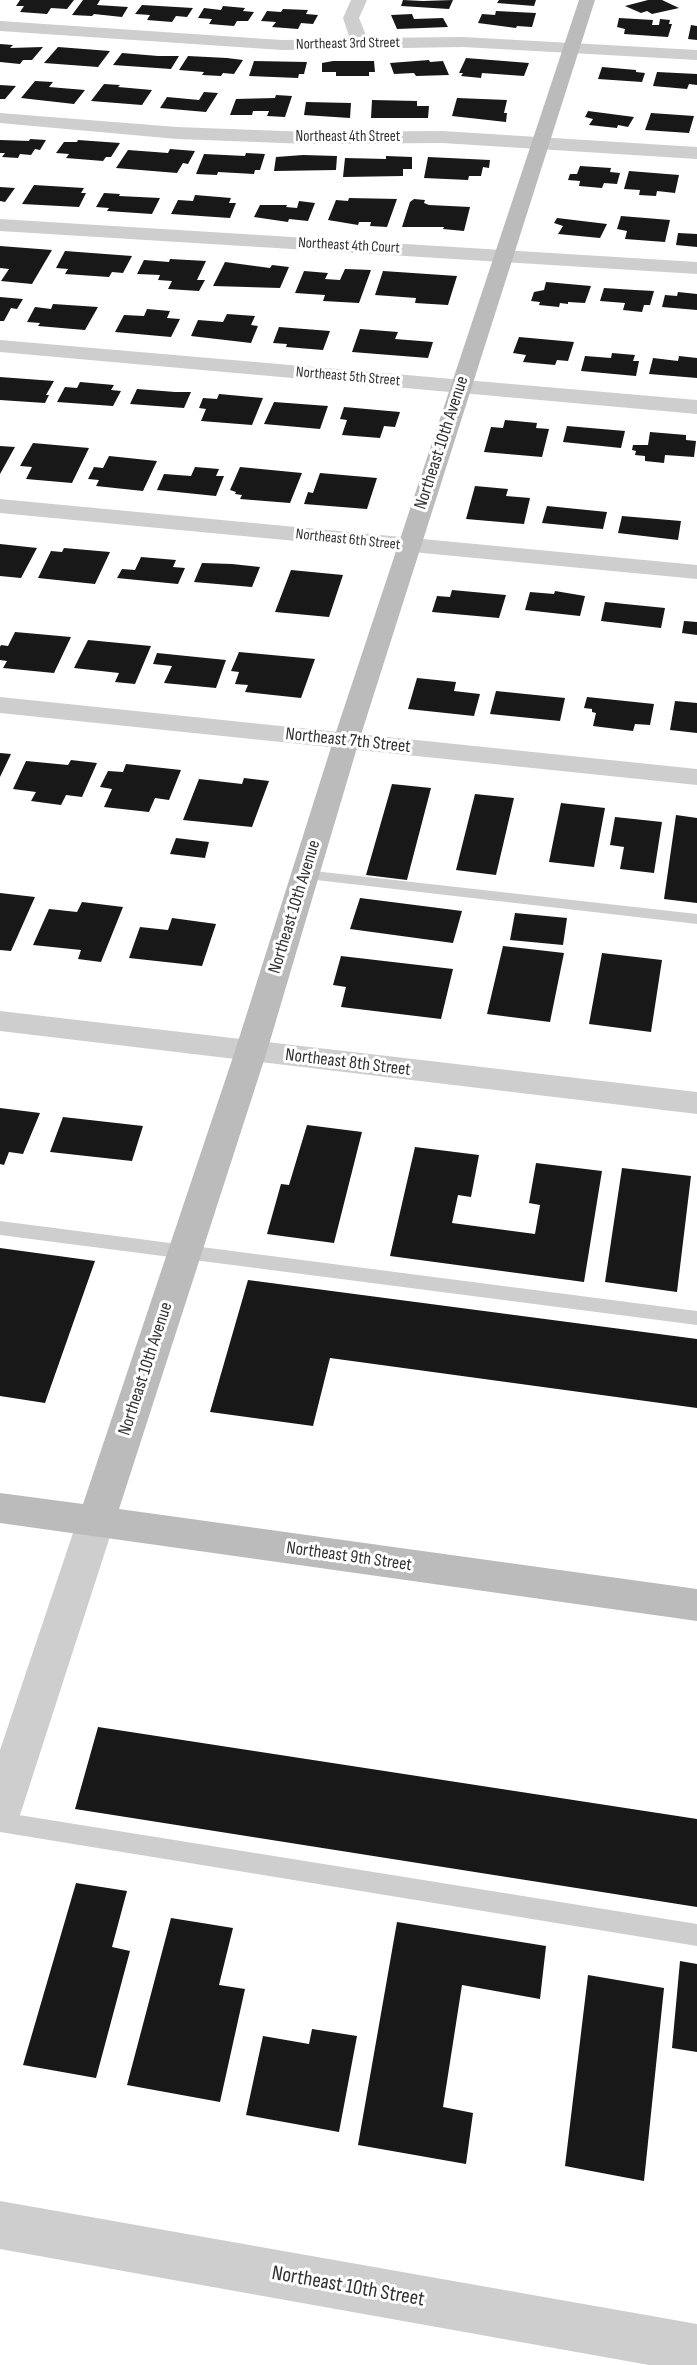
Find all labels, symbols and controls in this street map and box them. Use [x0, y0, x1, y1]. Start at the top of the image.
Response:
street label: Northeast 3rd Street [296, 34, 400, 54]
street label: Northeast 4th Street [296, 128, 400, 146]
street label: Northeast 4th Court [298, 234, 400, 258]
street label: Northeast 5th Street [295, 363, 401, 391]
street label: Northeast 10th Avenue [410, 374, 474, 512]
street label: Northeast 6th Street [295, 526, 401, 554]
street label: Northeast 7th Street [284, 724, 412, 758]
street label: Northeast 10th Avenue [264, 838, 326, 976]
street label: Northeast 8th Street [284, 1045, 412, 1081]
street label: Northeast 10th Avenue [114, 1300, 178, 1438]
street label: Northeast 9th Street [285, 1538, 413, 1576]
street label: Northeast 10th Street [270, 2261, 426, 2313]

